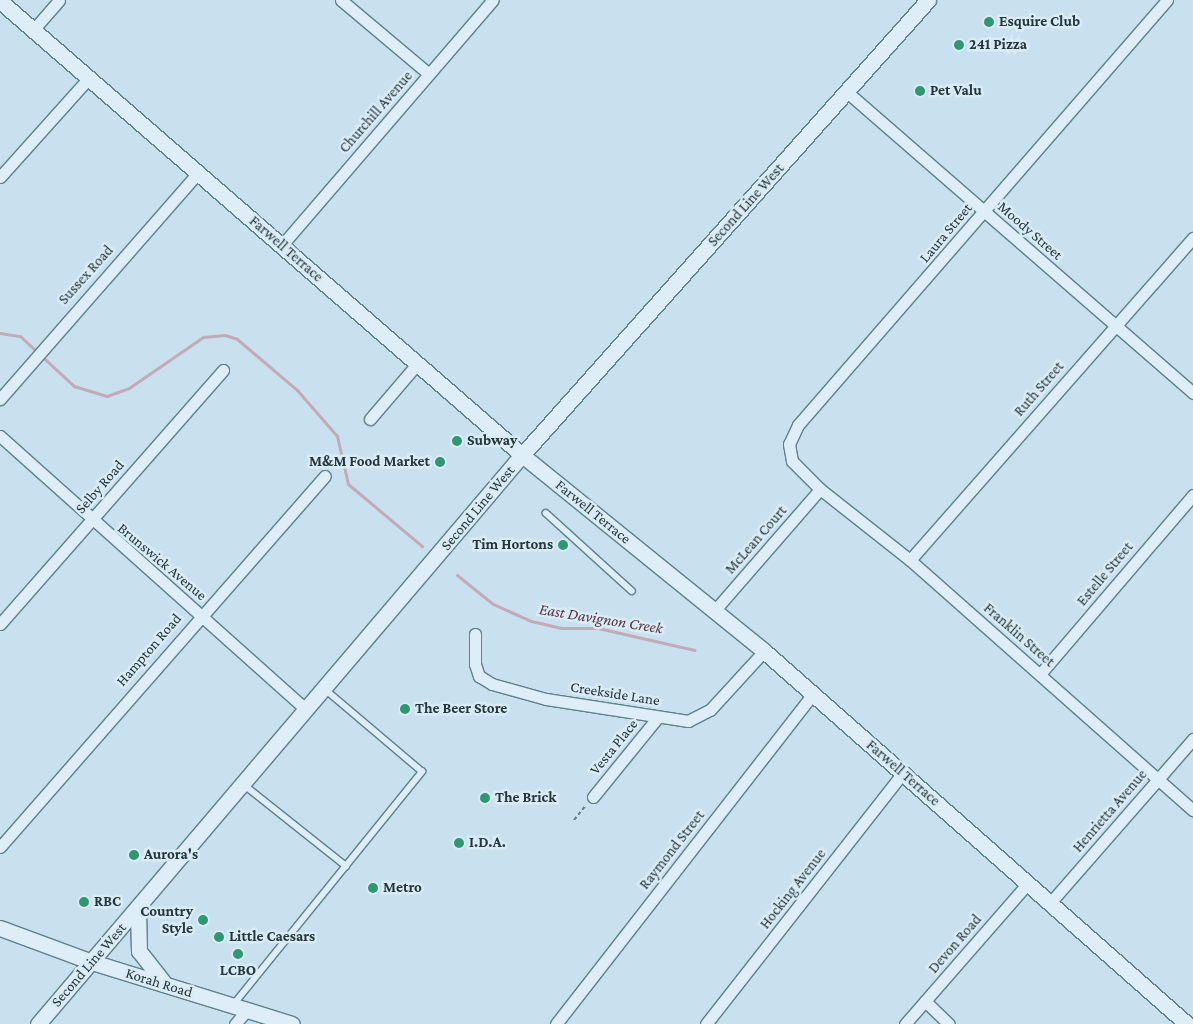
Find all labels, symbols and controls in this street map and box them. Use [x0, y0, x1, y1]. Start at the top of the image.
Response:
place label: Esquire Club [999, 13, 1080, 31]
marker: Esquire Club [983, 16, 995, 28]
place label: 241 Pizza [969, 36, 1027, 54]
marker: 241 Pizza [953, 39, 965, 51]
street label: Churchill Avenue [335, 67, 417, 157]
place label: Pet Valu [930, 82, 982, 100]
marker: Pet Valu [914, 85, 926, 97]
street label: Second Line West [704, 160, 788, 250]
street label: Moody Street [994, 198, 1066, 264]
street label: Laura Street [916, 200, 976, 266]
street label: Farwell Terrace [245, 212, 327, 286]
street label: Sussex Road [55, 242, 117, 308]
street label: Ruth Street [1010, 358, 1068, 420]
place label: Subway [467, 432, 517, 450]
marker: Subway [451, 435, 463, 447]
place label: M&M Food Market [309, 453, 430, 471]
street label: Selby Road [72, 456, 128, 518]
marker: M&M Food Market [434, 456, 446, 468]
street label: Second Line West [437, 462, 519, 554]
street label: Farwell Terrace [552, 476, 634, 548]
street label: McLean Court [721, 502, 791, 578]
street label: Brunswick Avenue [114, 520, 210, 604]
place label: Tim Hortons [472, 536, 553, 554]
street label: Estelle Street [1073, 538, 1137, 610]
marker: Tim Hortons [557, 539, 569, 551]
street label: Franklin Street [980, 599, 1058, 671]
water label: East Davignon Creek [538, 600, 664, 638]
street label: Hampton Road [113, 610, 185, 690]
street label: Creekside Lane [569, 678, 661, 710]
place label: The Beer Store [415, 700, 507, 718]
marker: The Beer Store [399, 703, 411, 715]
street label: Vesta Place [586, 716, 642, 778]
street label: Farwell Terrace [862, 736, 944, 810]
street label: Henrietta Avenue [1069, 766, 1151, 856]
place label: The Brick [495, 789, 556, 807]
marker: The Brick [479, 792, 491, 804]
street label: Raymond Street [636, 807, 708, 893]
place label: I.D.A. [469, 834, 506, 852]
marker: I.D.A. [453, 837, 465, 849]
street label: Hocking Avenue [756, 845, 830, 933]
place label: Aurora's [144, 846, 198, 864]
marker: Aurora's [128, 849, 140, 861]
place label: Metro [383, 879, 422, 897]
marker: Metro [367, 882, 379, 894]
place label: RBC [94, 893, 121, 911]
marker: RBC [78, 896, 90, 908]
place label: Country Style [140, 902, 193, 937]
street label: Devon Road [925, 911, 985, 977]
marker: Country Style [197, 914, 209, 926]
street label: Second Line West [48, 919, 130, 1011]
place label: Little Caesars [229, 928, 315, 946]
marker: Little Caesars [213, 931, 225, 943]
marker: LCBO [232, 948, 244, 960]
place label: LCBO [220, 962, 256, 980]
street label: Korah Road [123, 964, 195, 1002]

